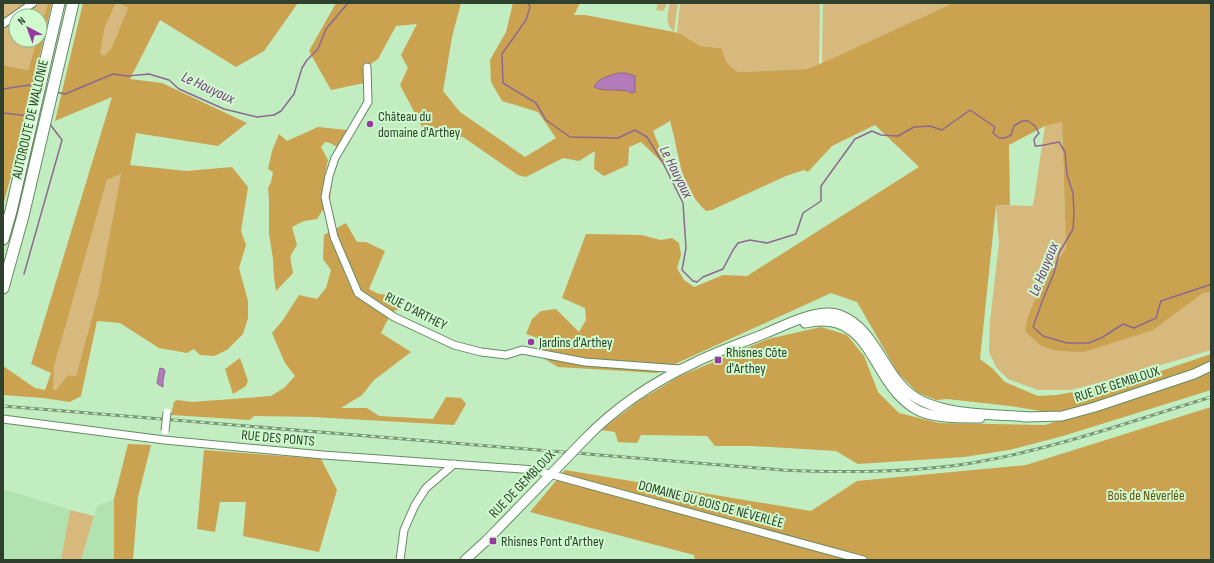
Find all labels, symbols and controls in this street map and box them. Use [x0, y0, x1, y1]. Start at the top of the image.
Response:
north arrow [8, 8, 48, 48]
text: N [15, 14, 28, 28]
street label: AUTOROUTE DE WALLONIE [8, 58, 52, 181]
water label: Le Houyoux [178, 67, 238, 109]
place label: Château du domaine d'Arthey [378, 108, 461, 141]
marker: Château du domaine d'Arthey [365, 119, 375, 129]
water label: Le Houyoux [655, 143, 697, 202]
water label: Le Houyoux [1025, 239, 1064, 299]
street label: RUE D'ARTHEY [382, 288, 450, 334]
place label: Jardins d'Arthey [538, 334, 613, 351]
marker: Jardins d'Arthey [526, 337, 536, 347]
place label: Rhisnes Côte d'Arthey [726, 344, 787, 377]
marker: Rhisnes Côte d'Arthey [713, 355, 723, 365]
street label: RUE DE GEMBLOUX [1072, 362, 1162, 406]
street label: RUE DES PONTS [241, 426, 315, 450]
street label: RUE DE GEMBLOUX [485, 446, 559, 522]
street label: DOMAINE DU BOIS DE NÉVERLÉE [637, 476, 786, 532]
park label: Bois de Néverlée [1107, 487, 1185, 504]
place label: Rhisnes Pont d'Arthey [501, 533, 605, 550]
marker: Rhisnes Pont d'Arthey [488, 536, 498, 546]

